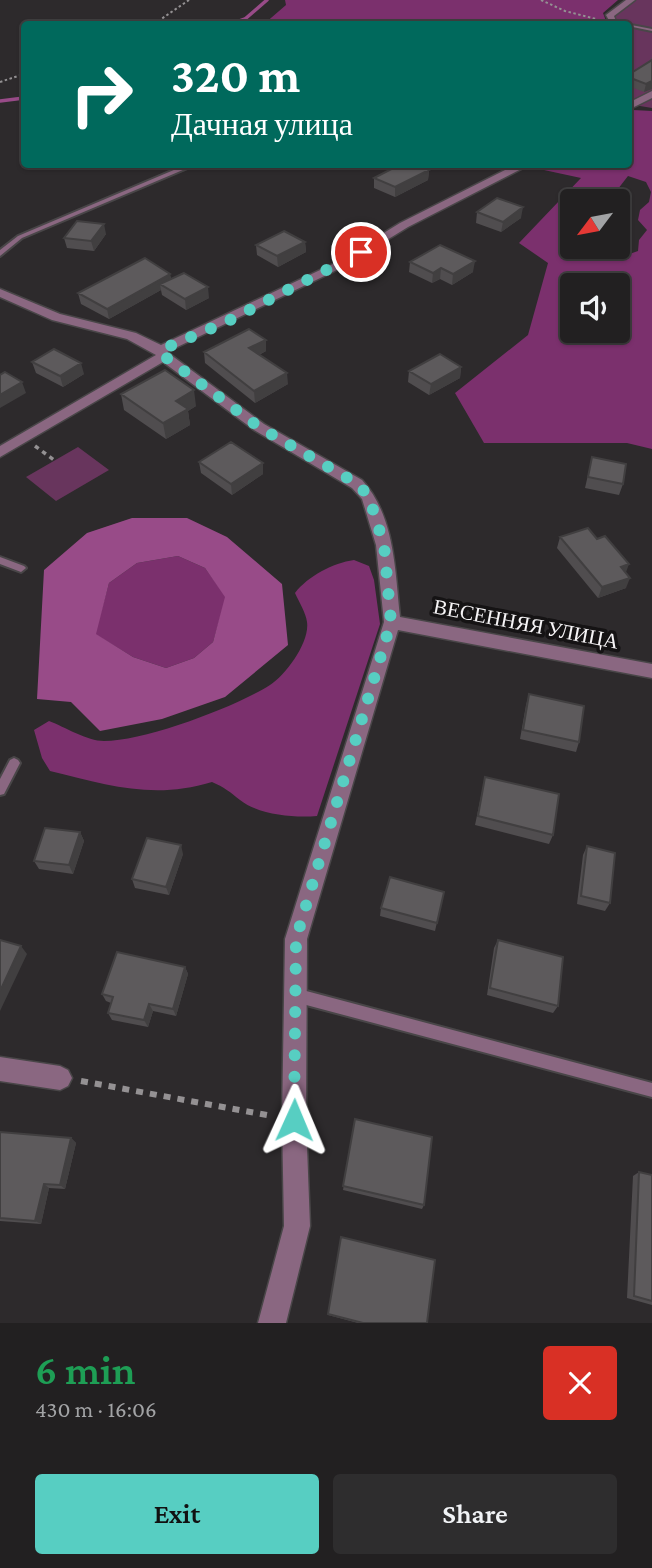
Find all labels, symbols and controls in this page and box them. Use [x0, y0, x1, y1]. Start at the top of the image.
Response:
text: 320 m [171, 48, 300, 103]
icon: right [56, 49, 147, 140]
text: Дачная улица [171, 106, 353, 142]
north arrow [560, 189, 630, 259]
map controls [560, 189, 630, 343]
pin [331, 222, 391, 282]
icon: arrive [342, 233, 380, 271]
button: sound [560, 273, 630, 343]
street label: ВЕСЕННЯЯ УЛИЦА [431, 594, 621, 654]
position arrow [257, 1083, 331, 1157]
text: 6 min [35, 1346, 136, 1393]
button: close [543, 1346, 617, 1420]
text: 430 m · 16:06 [35, 1396, 157, 1422]
button: Exit [35, 1474, 319, 1554]
button: Share [333, 1474, 617, 1554]

